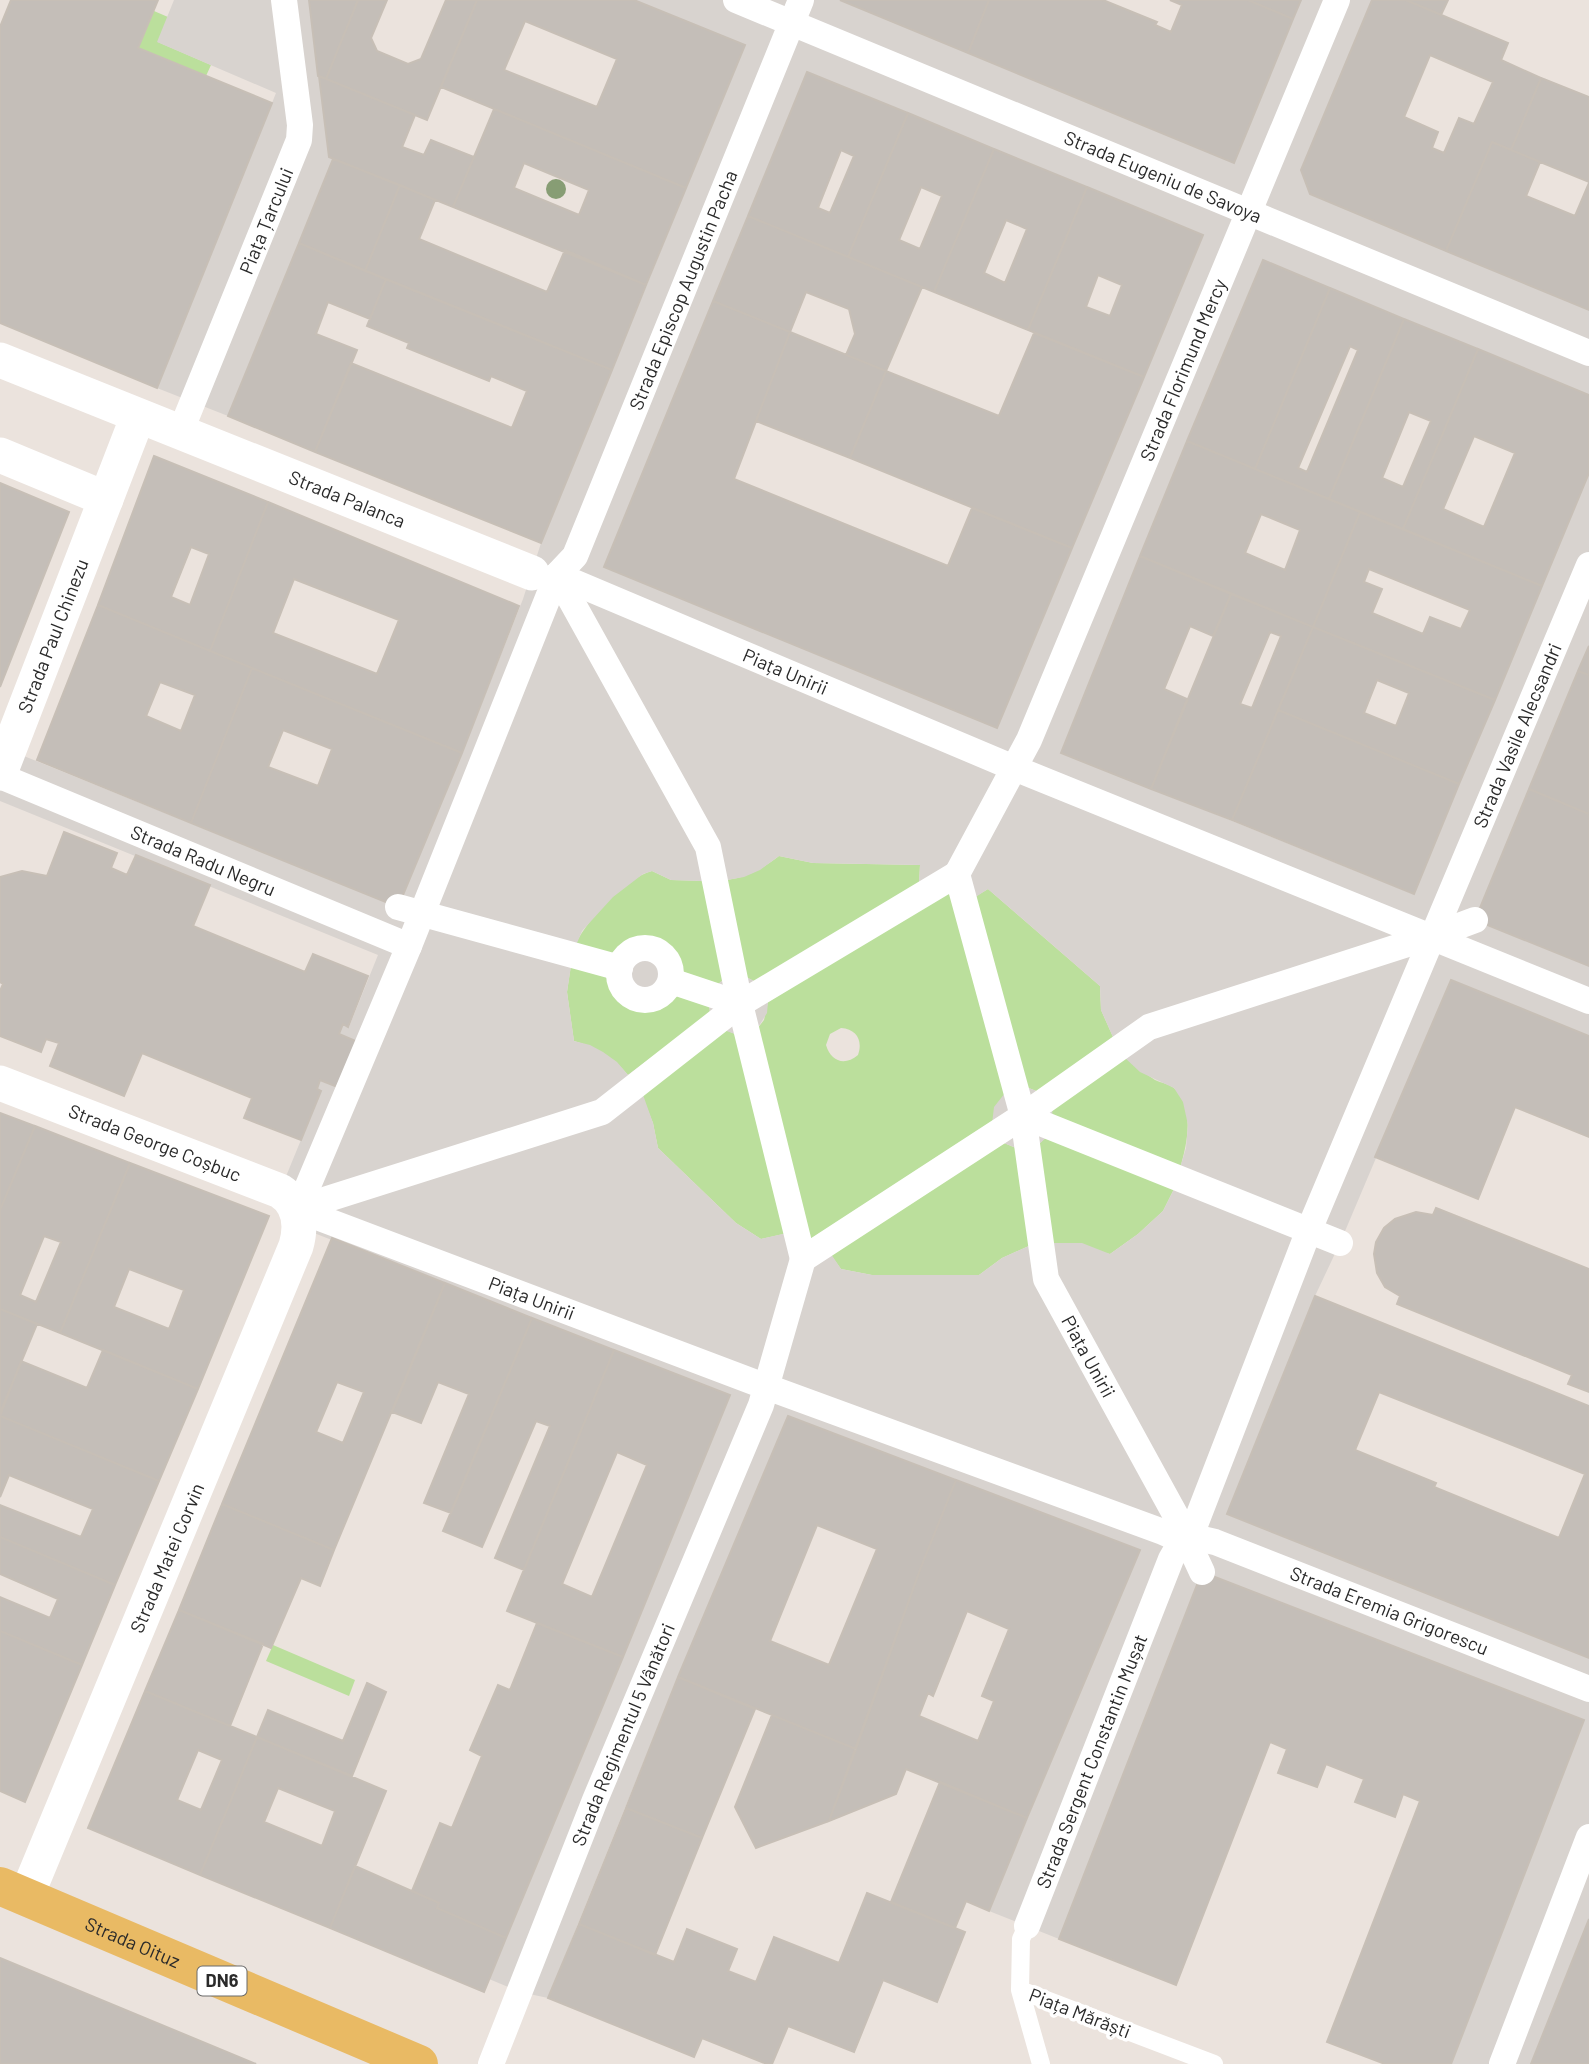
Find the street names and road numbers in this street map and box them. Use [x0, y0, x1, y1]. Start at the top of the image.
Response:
street label: Strada Eugeniu de Savoya [1061, 125, 1265, 227]
street label: Piața Țarcului [234, 164, 298, 277]
street label: Strada Episcop Augustin Pacha [624, 167, 742, 413]
street label: Strada Florimund Mercy [1134, 275, 1231, 464]
street label: Strada Palanca [286, 465, 409, 532]
street label: Strada Paul Chinezu [12, 555, 93, 716]
street label: Strada Vasile Alecsandri [1468, 640, 1566, 831]
street label: Piața Unirii [740, 643, 832, 699]
street label: Strada Radu Negru [128, 820, 279, 900]
street label: Strada George Coșbuc [66, 1099, 245, 1186]
street label: Piața Unirii [486, 1271, 578, 1324]
street label: Piața Unirii [1057, 1311, 1121, 1401]
street label: Strada Matei Corvin [125, 1479, 208, 1636]
street label: Strada Eremia Grigorescu [1287, 1561, 1492, 1659]
street label: Strada Regimentul 5 Vânători [566, 1620, 679, 1849]
street label: Strada Sergent Constantin Mușat [1031, 1631, 1151, 1892]
street label: Strada Oituz [82, 1912, 184, 1972]
road number: DN6 [198, 1966, 246, 1996]
street label: Piața Mărăști [1026, 1983, 1134, 2042]

